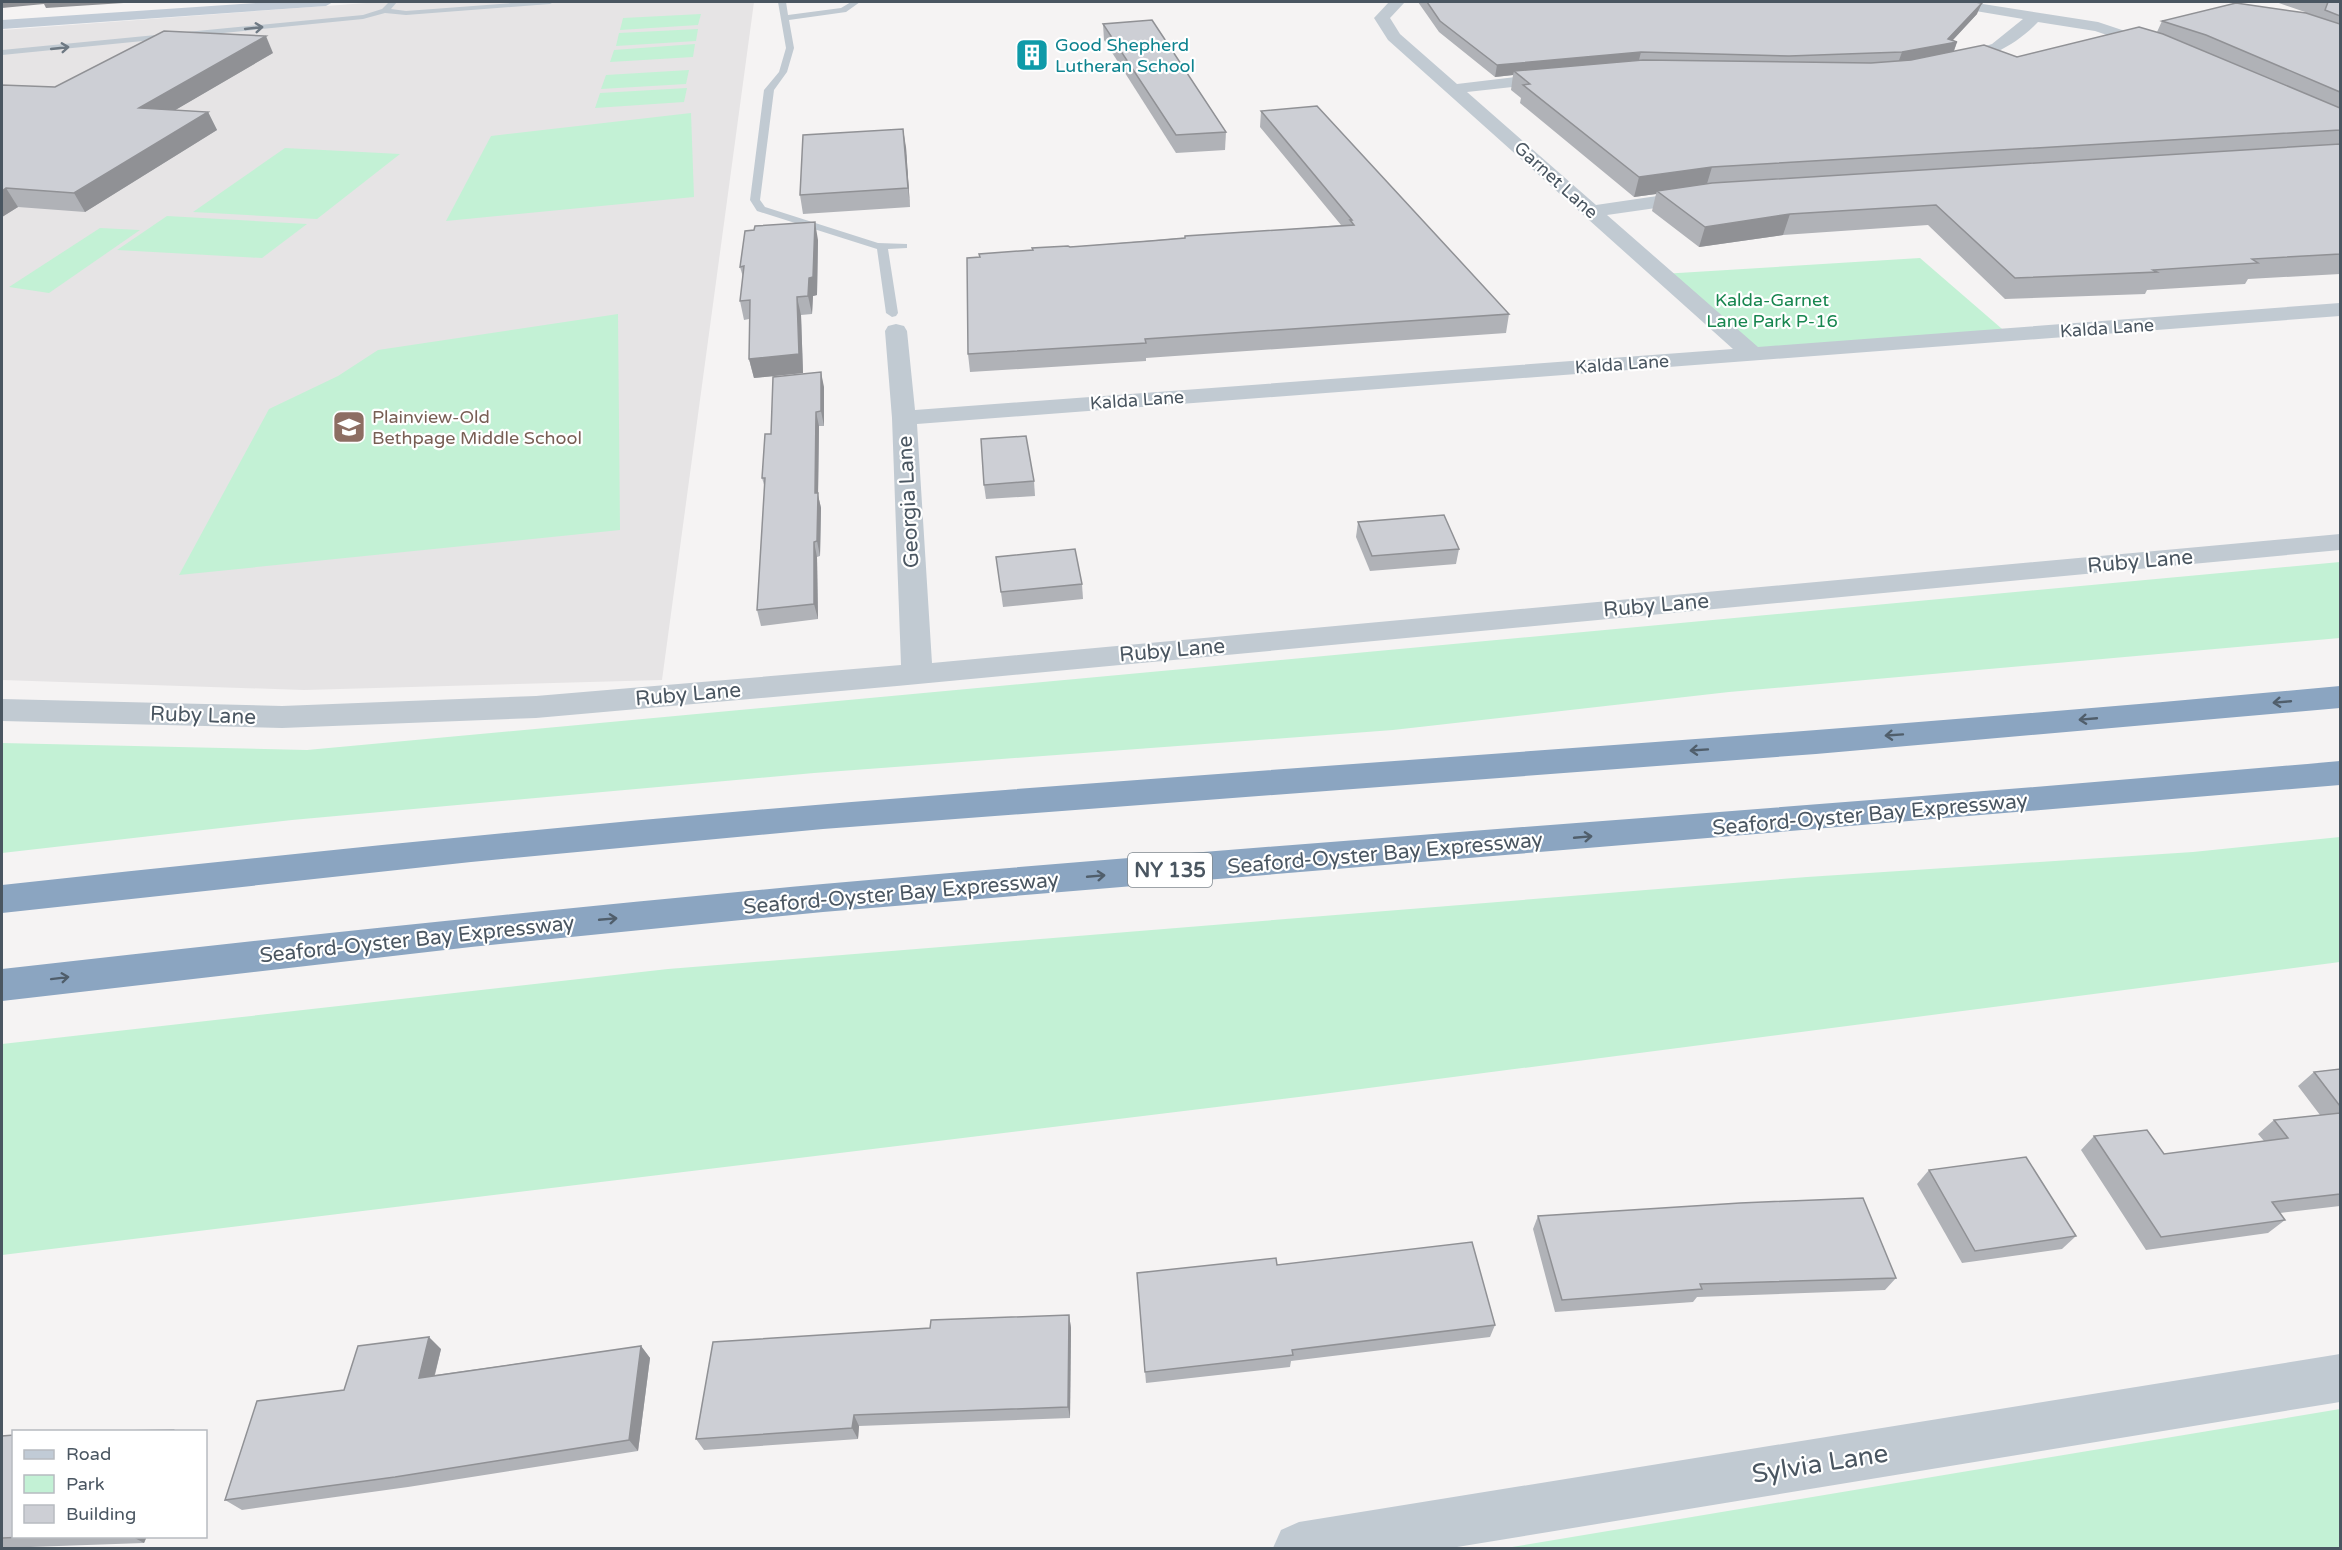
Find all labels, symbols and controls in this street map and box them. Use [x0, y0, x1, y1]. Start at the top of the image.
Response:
one-way arrow [243, 22, 263, 33]
place label: Good Shepherd Lutheran School [1055, 34, 1195, 77]
building icon: Good Shepherd Lutheran School [1014, 37, 1050, 73]
one-way arrow [49, 42, 69, 53]
street label: Garnet Lane [1510, 137, 1602, 223]
park label: Kalda-Garnet Lane Park P-16 [1706, 289, 1838, 332]
street label: Kalda Lane [2059, 314, 2155, 342]
street label: Kalda Lane [1574, 350, 1670, 378]
street label: Kalda Lane [1089, 386, 1185, 414]
place label: Plainview-Old Bethpage Middle School [372, 406, 582, 449]
school or university icon: Plainview-Old Bethpage Middle School [331, 409, 367, 445]
street label: Georgia Lane [893, 435, 924, 569]
street label: Ruby Lane [2086, 544, 2194, 579]
street label: Ruby Lane [1602, 588, 1710, 623]
street label: Ruby Lane [1118, 633, 1226, 668]
street label: Ruby Lane [634, 677, 742, 712]
one-way arrow [2273, 697, 2293, 708]
street label: Ruby Lane [150, 701, 257, 730]
one-way arrow [2079, 714, 2098, 725]
one-way arrow [1884, 730, 1904, 741]
one-way arrow [1690, 745, 1710, 756]
street label: Seaford-Oyster Bay Expressway [1711, 788, 2029, 841]
street label: Seaford-Oyster Bay Expressway [1226, 827, 1544, 880]
one-way arrow [1572, 831, 1592, 842]
road number: NY 135 [1128, 853, 1212, 887]
street label: Seaford-Oyster Bay Expressway [742, 867, 1060, 920]
one-way arrow [1085, 870, 1105, 881]
street label: Seaford-Oyster Bay Expressway [258, 911, 576, 968]
one-way arrow [598, 913, 618, 924]
one-way arrow [49, 972, 69, 983]
legend [12, 1430, 207, 1538]
street label: Sylvia Lane [1750, 1437, 1890, 1490]
text: Road [66, 1443, 111, 1465]
text: Park [66, 1473, 105, 1495]
text: Building [66, 1503, 136, 1525]

